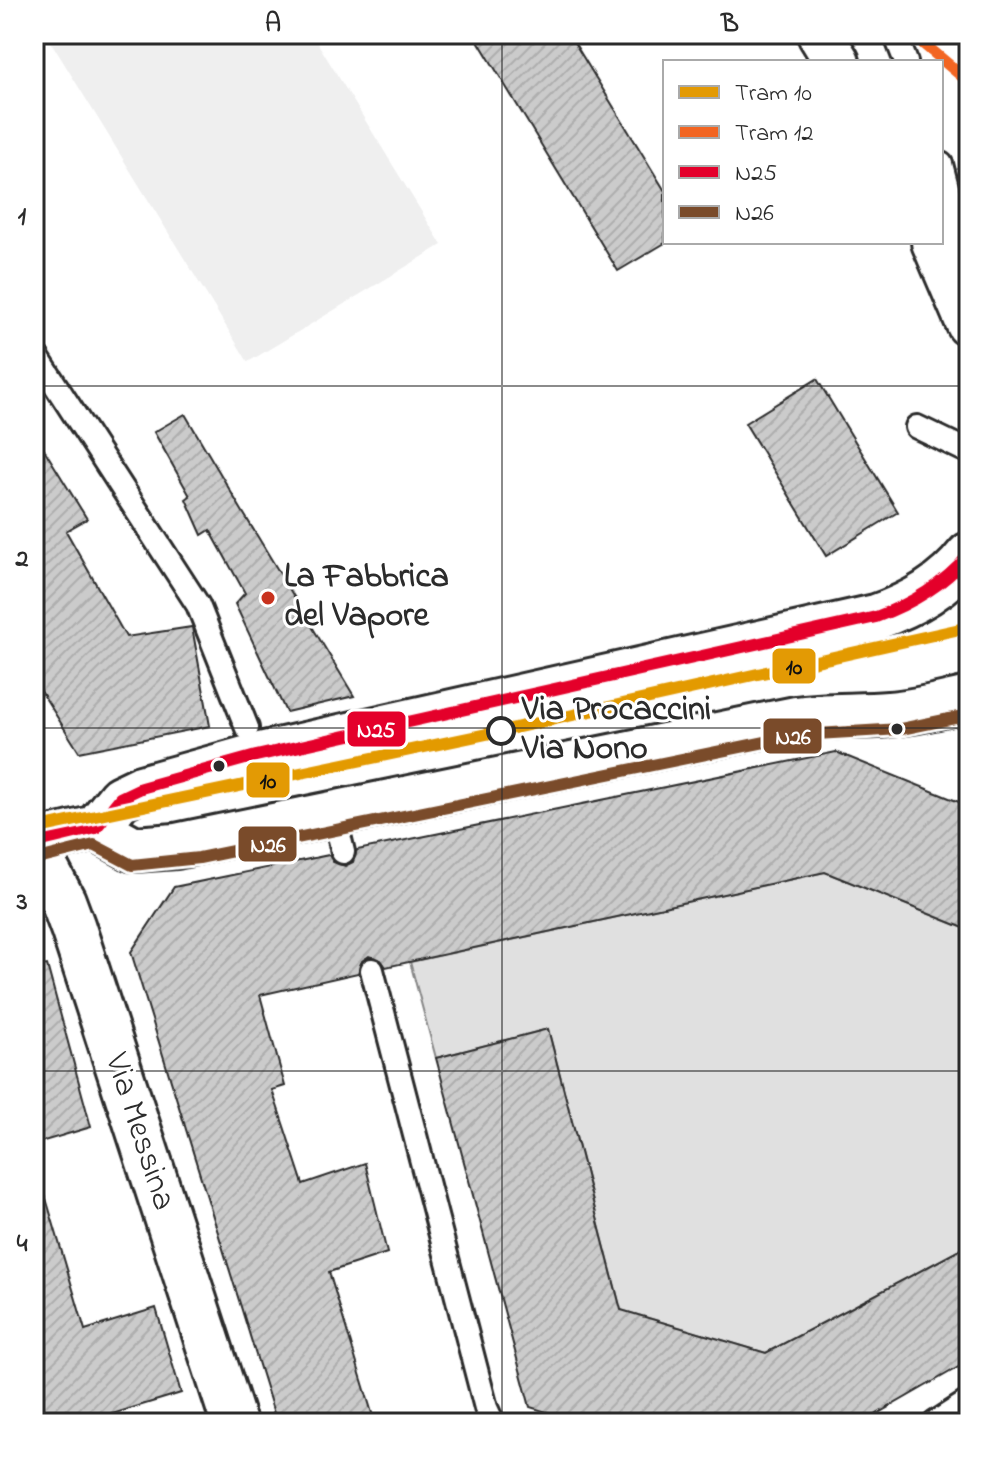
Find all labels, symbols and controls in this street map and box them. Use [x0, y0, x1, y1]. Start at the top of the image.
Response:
text: A [265, 6, 281, 44]
text: B [720, 6, 739, 44]
legend [663, 60, 943, 244]
text: Tram 10 [735, 77, 812, 112]
text: Tram 12 [735, 117, 813, 152]
text: N25 [735, 157, 777, 192]
text: N26 [735, 197, 774, 232]
text: 1 [18, 199, 27, 237]
text: 2 [15, 541, 29, 579]
place label: La Fabbrica del Vapore [284, 553, 449, 642]
marker: La Fabbrica del Vapore [259, 589, 277, 607]
line badge: 10 [771, 647, 817, 685]
text: 10 [786, 653, 803, 685]
place label: Via Procaccini Via Nono [521, 686, 711, 775]
line badge: N25 [346, 710, 407, 748]
text: N25 [357, 716, 396, 748]
marker: Via Procaccini Via Nono [487, 717, 515, 745]
line badge: N26 [762, 717, 823, 755]
unlabelled marker [889, 721, 905, 737]
text: N26 [775, 723, 811, 755]
unlabelled marker [211, 758, 227, 774]
line badge: 10 [245, 761, 291, 799]
text: 10 [260, 767, 277, 799]
line badge: N26 [237, 825, 298, 863]
text: N26 [250, 831, 286, 863]
text: 3 [16, 884, 28, 922]
street label: Via Messina [90, 1046, 188, 1217]
text: 4 [17, 1226, 28, 1264]

